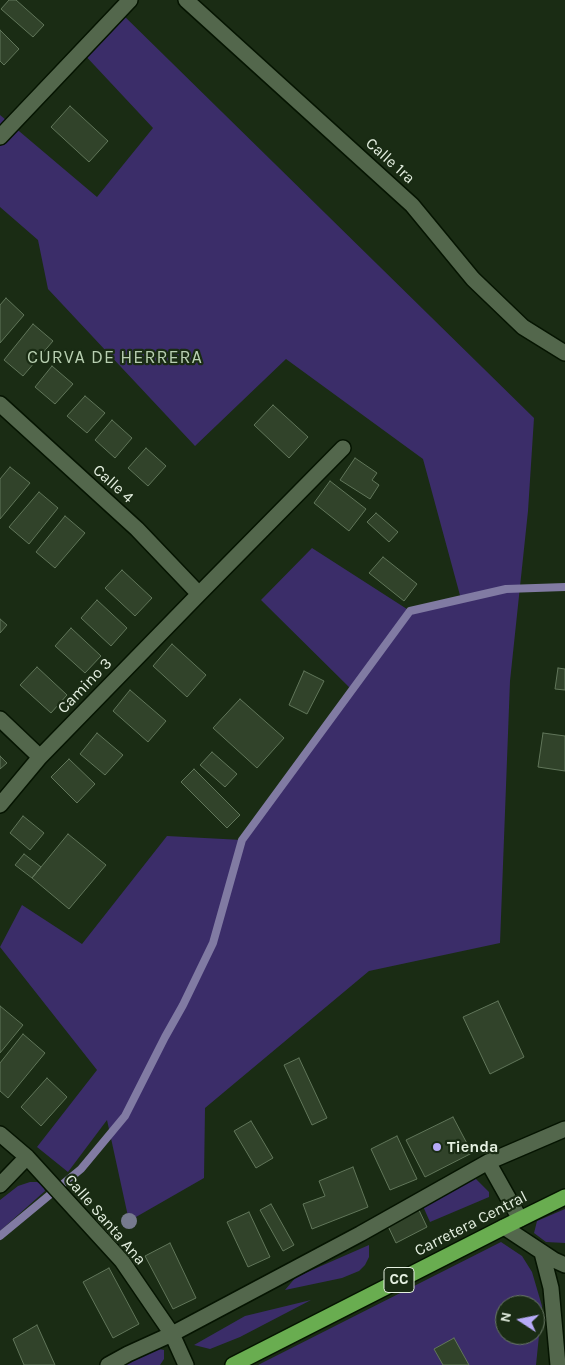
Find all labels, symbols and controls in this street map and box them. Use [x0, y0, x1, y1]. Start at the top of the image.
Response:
street label: Calle 1ra [361, 134, 419, 188]
district label: CURVA DE HERRERA [25, 347, 205, 369]
street label: Calle 4 [89, 461, 137, 507]
street label: Camino 3 [54, 654, 116, 718]
place label: Tienda [447, 1137, 498, 1157]
marker: Tienda [431, 1141, 443, 1153]
street label: Calle Santa Ana [60, 1171, 150, 1269]
street label: Carretera Central [411, 1187, 531, 1261]
road number: CC [384, 1268, 414, 1292]
north arrow [495, 1295, 545, 1345]
text: N [496, 1311, 515, 1324]

